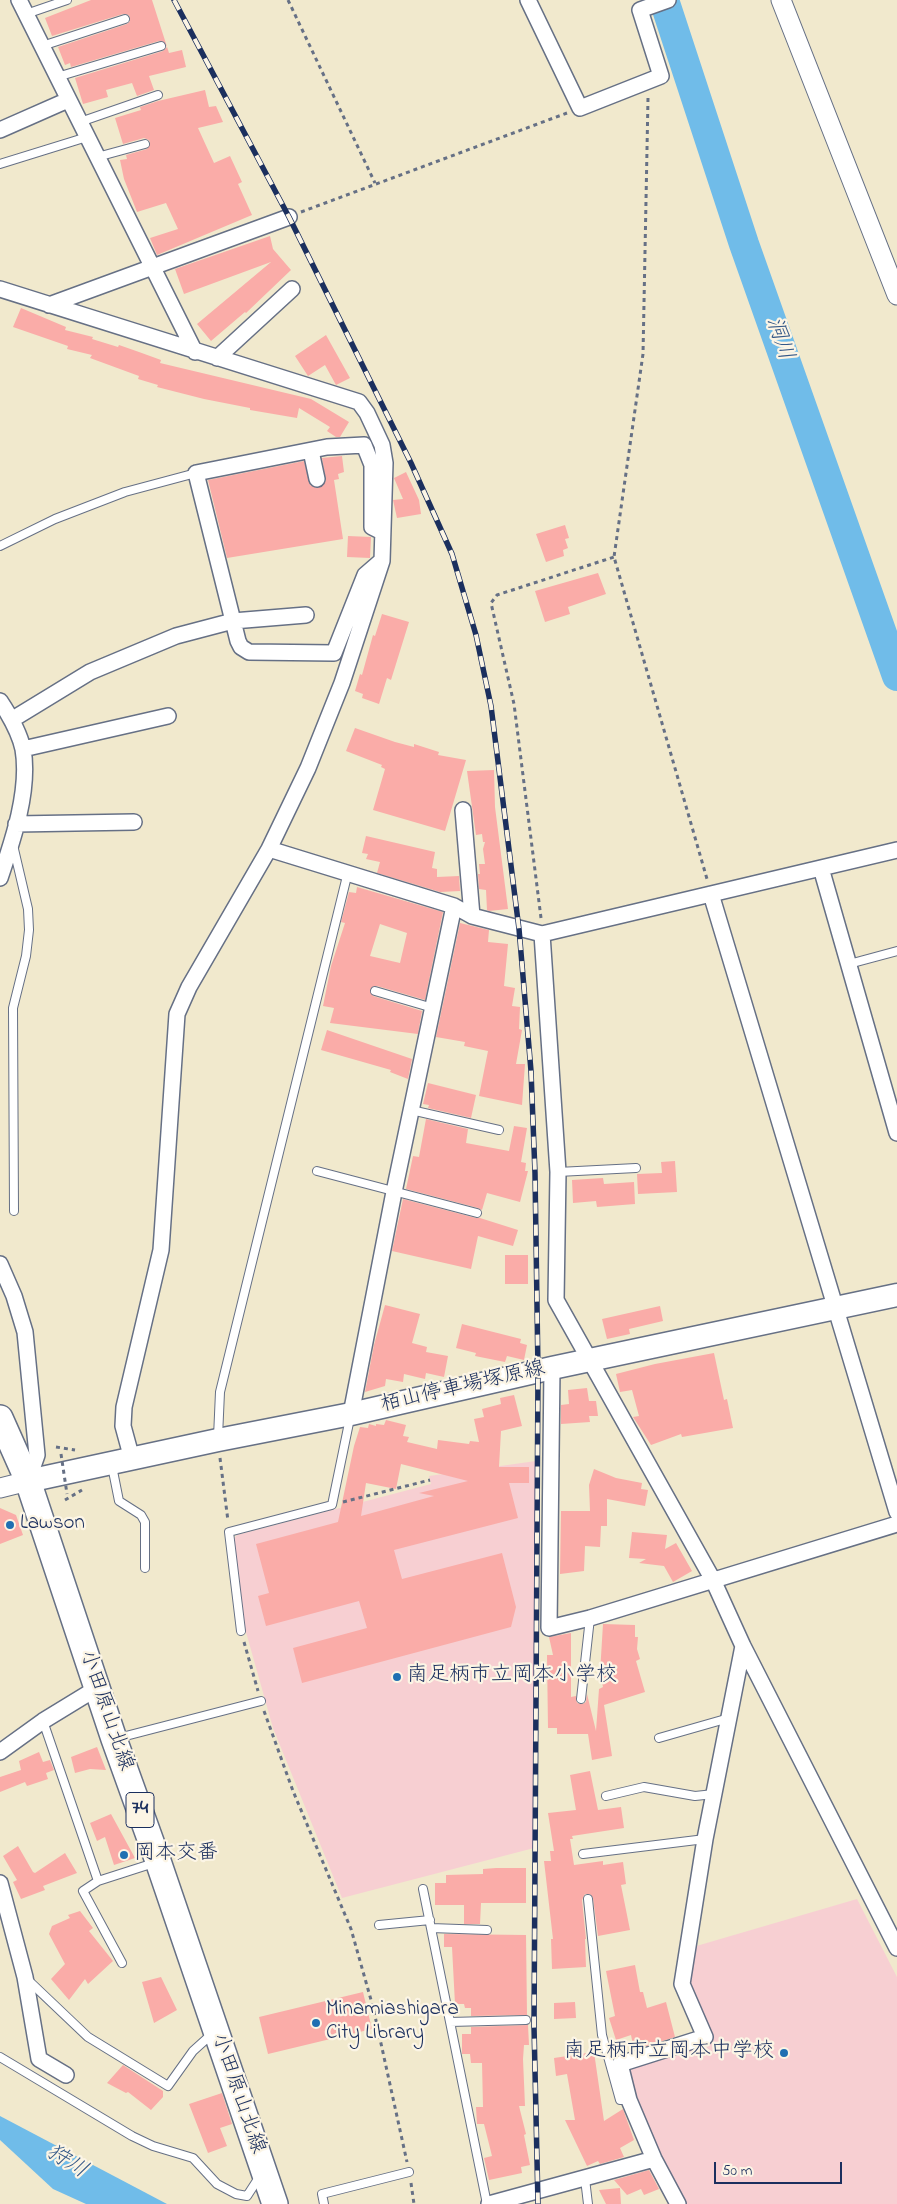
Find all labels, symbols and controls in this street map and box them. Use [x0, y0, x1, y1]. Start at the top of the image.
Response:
water label: 洞川 [758, 314, 798, 364]
street label: 栢山停車場塚原線 [378, 1357, 548, 1419]
place label: Lawson [20, 1512, 85, 1538]
marker: Lawson [4, 1519, 16, 1531]
street label: 小田原山北線 [73, 1647, 137, 1775]
place label: 南足柄市立岡本小学校 [407, 1664, 617, 1690]
marker: 南足柄市立岡本小学校 [391, 1671, 403, 1683]
road number: 74 [126, 1792, 154, 1828]
place label: 岡本交番 [134, 1842, 218, 1868]
marker: 岡本交番 [118, 1849, 130, 1861]
place label: Minamiashigara City Library [326, 1998, 459, 2048]
marker: Minamiashigara City Library [310, 2017, 322, 2029]
street label: 小田原山北線 [205, 2030, 269, 2158]
place label: 南足柄市立岡本中学校 [564, 2040, 774, 2066]
marker: 南足柄市立岡本中学校 [778, 2047, 790, 2059]
water label: 狩川 [40, 2140, 92, 2186]
scale bar [717, 2152, 844, 2184]
text: 50 m [722, 2160, 752, 2182]

